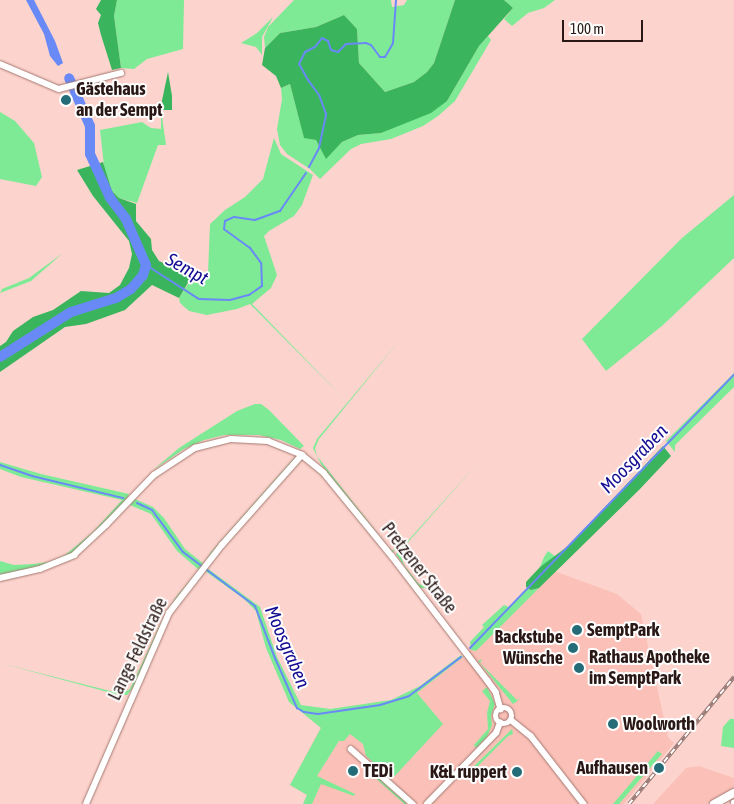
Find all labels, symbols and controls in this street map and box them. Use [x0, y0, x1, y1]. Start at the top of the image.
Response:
scale bar [564, 10, 645, 42]
text: 100 m [570, 20, 604, 37]
place label: Gästehaus an der Sempt [76, 79, 162, 122]
marker: Gästehaus an der Sempt [60, 94, 72, 106]
water label: Sempt [162, 248, 212, 290]
water label: Moosgraben [596, 420, 672, 498]
street label: Pretzener Straße [377, 518, 461, 618]
street label: Lange Feldstraße [104, 594, 172, 704]
water label: Moosgraben [260, 603, 314, 691]
place label: SemptPark [587, 619, 659, 641]
marker: SemptPark [571, 624, 583, 636]
place label: Backstube Wünsche [495, 627, 563, 670]
marker: Backstube Wünsche [567, 642, 579, 654]
place label: Rathaus Apotheke im SemptPark [589, 647, 710, 690]
marker: Rathaus Apotheke im SemptPark [573, 662, 585, 674]
place label: Woolworth [623, 713, 695, 735]
marker: Woolworth [607, 718, 619, 730]
place label: Aufhausen [576, 757, 648, 779]
place label: TEDi [363, 760, 393, 782]
place label: K&L ruppert [430, 761, 507, 783]
marker: Aufhausen [652, 761, 666, 775]
marker: TEDi [347, 765, 359, 777]
marker: K&L ruppert [511, 766, 523, 778]

